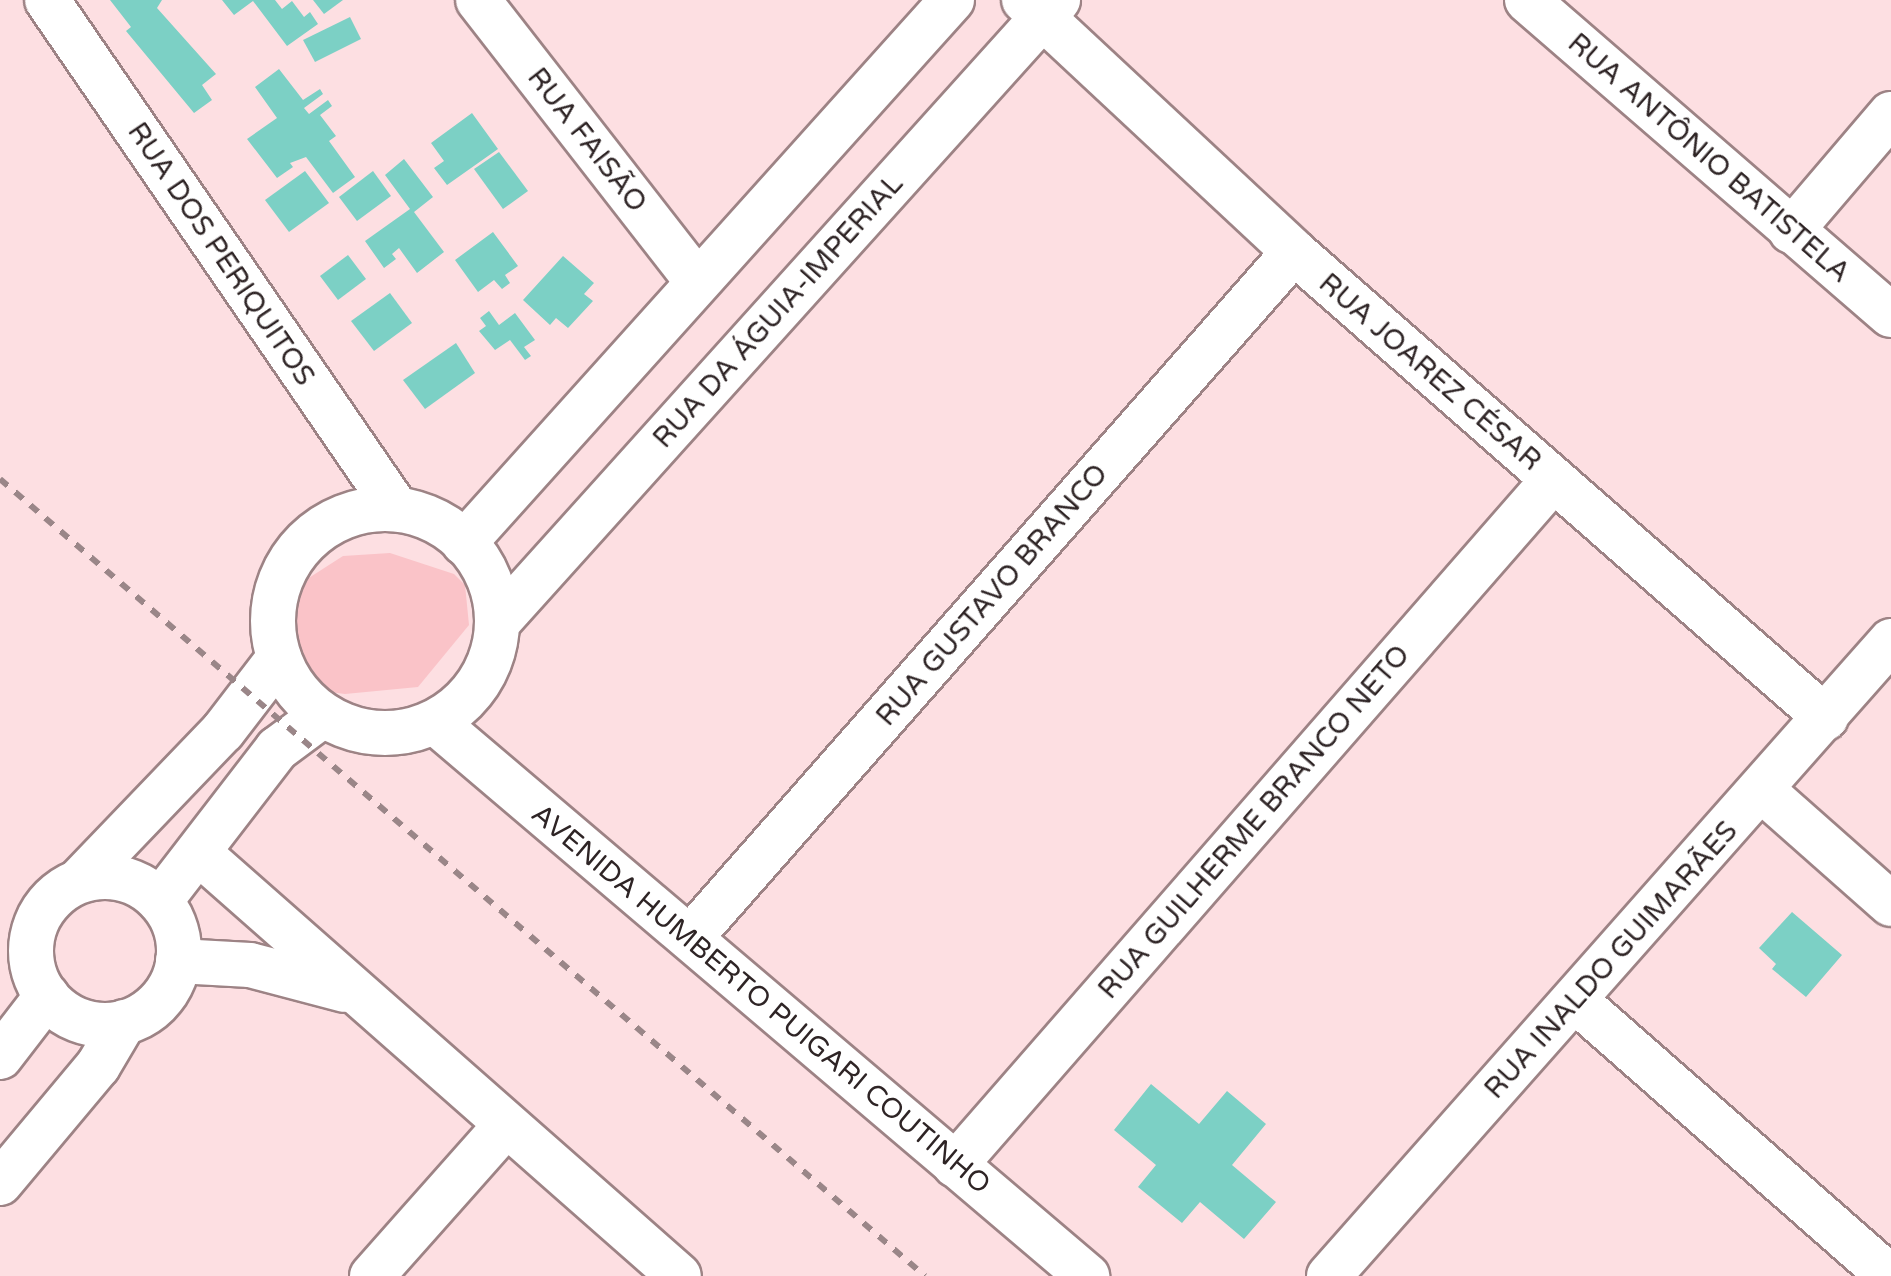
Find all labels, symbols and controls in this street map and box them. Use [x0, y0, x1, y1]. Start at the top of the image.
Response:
street label: RUA ANTÔNIO BATISTELA [1561, 26, 1857, 290]
street label: RUA FAISÃO [520, 61, 654, 219]
street label: RUA DOS PERIQUITOS [120, 116, 322, 392]
street label: RUA DA ÁGUIA-IMPERIAL [646, 167, 910, 455]
street label: RUA JOAREZ CÉSAR [1312, 266, 1548, 478]
street label: RUA GUSTAVO BRANCO [869, 457, 1115, 733]
street label: RUA GUILHERME BRANCO NETO [1091, 638, 1417, 1006]
street label: AVENIDA HUMBERTO PUIGARI COUTINHO [525, 797, 997, 1201]
street label: RUA INALDO GUIMARÃES [1478, 814, 1744, 1106]

